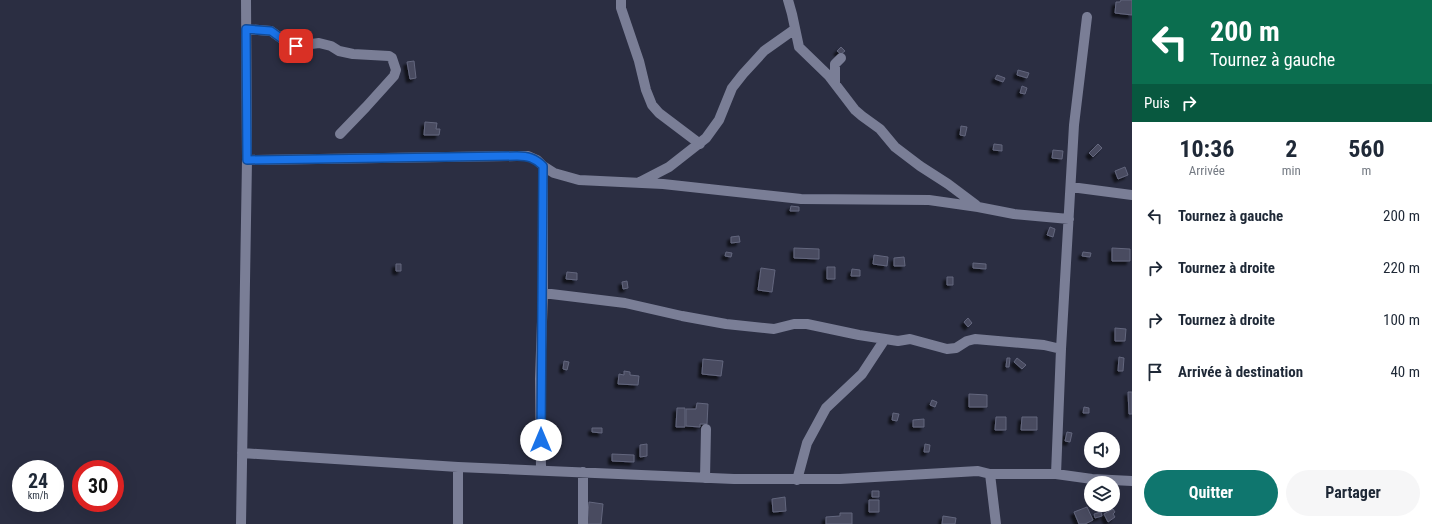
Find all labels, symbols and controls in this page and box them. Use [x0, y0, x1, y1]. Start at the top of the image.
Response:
text: 200 m [1210, 15, 1280, 48]
icon: left [1144, 16, 1196, 68]
pin [279, 29, 313, 63]
icon: arrive [285, 35, 307, 57]
text: Tournez à gauche [1210, 49, 1335, 70]
icon: right [1178, 92, 1200, 114]
text: Puis [1144, 94, 1170, 112]
text: 10:36 [1179, 135, 1234, 163]
text: 2 [1285, 135, 1297, 163]
text: 560 [1348, 135, 1385, 163]
text: Arrivée [1189, 163, 1225, 178]
text: min [1282, 163, 1301, 178]
text: m [1362, 163, 1371, 178]
icon: left [1144, 205, 1166, 227]
text: Tournez à gauche [1178, 207, 1283, 225]
text: 200 m [1383, 207, 1420, 225]
icon: right [1144, 257, 1166, 279]
text: Tournez à droite [1178, 259, 1275, 277]
text: 220 m [1383, 259, 1420, 277]
icon: right [1144, 309, 1166, 331]
text: Tournez à droite [1178, 311, 1275, 329]
text: 100 m [1383, 311, 1420, 329]
icon: arrive [1144, 361, 1166, 383]
text: Arrivée à destination [1178, 363, 1303, 381]
text: 40 m [1390, 363, 1420, 381]
position arrow [520, 419, 562, 461]
map controls [1084, 432, 1120, 512]
button: sound [1084, 432, 1120, 468]
speed limit sign: 30 [72, 460, 124, 512]
text: 24 [28, 469, 48, 493]
button: Quitter [1144, 470, 1278, 516]
button: Partager [1286, 470, 1420, 516]
button: layers [1084, 476, 1120, 512]
text: km/h [28, 490, 48, 501]

